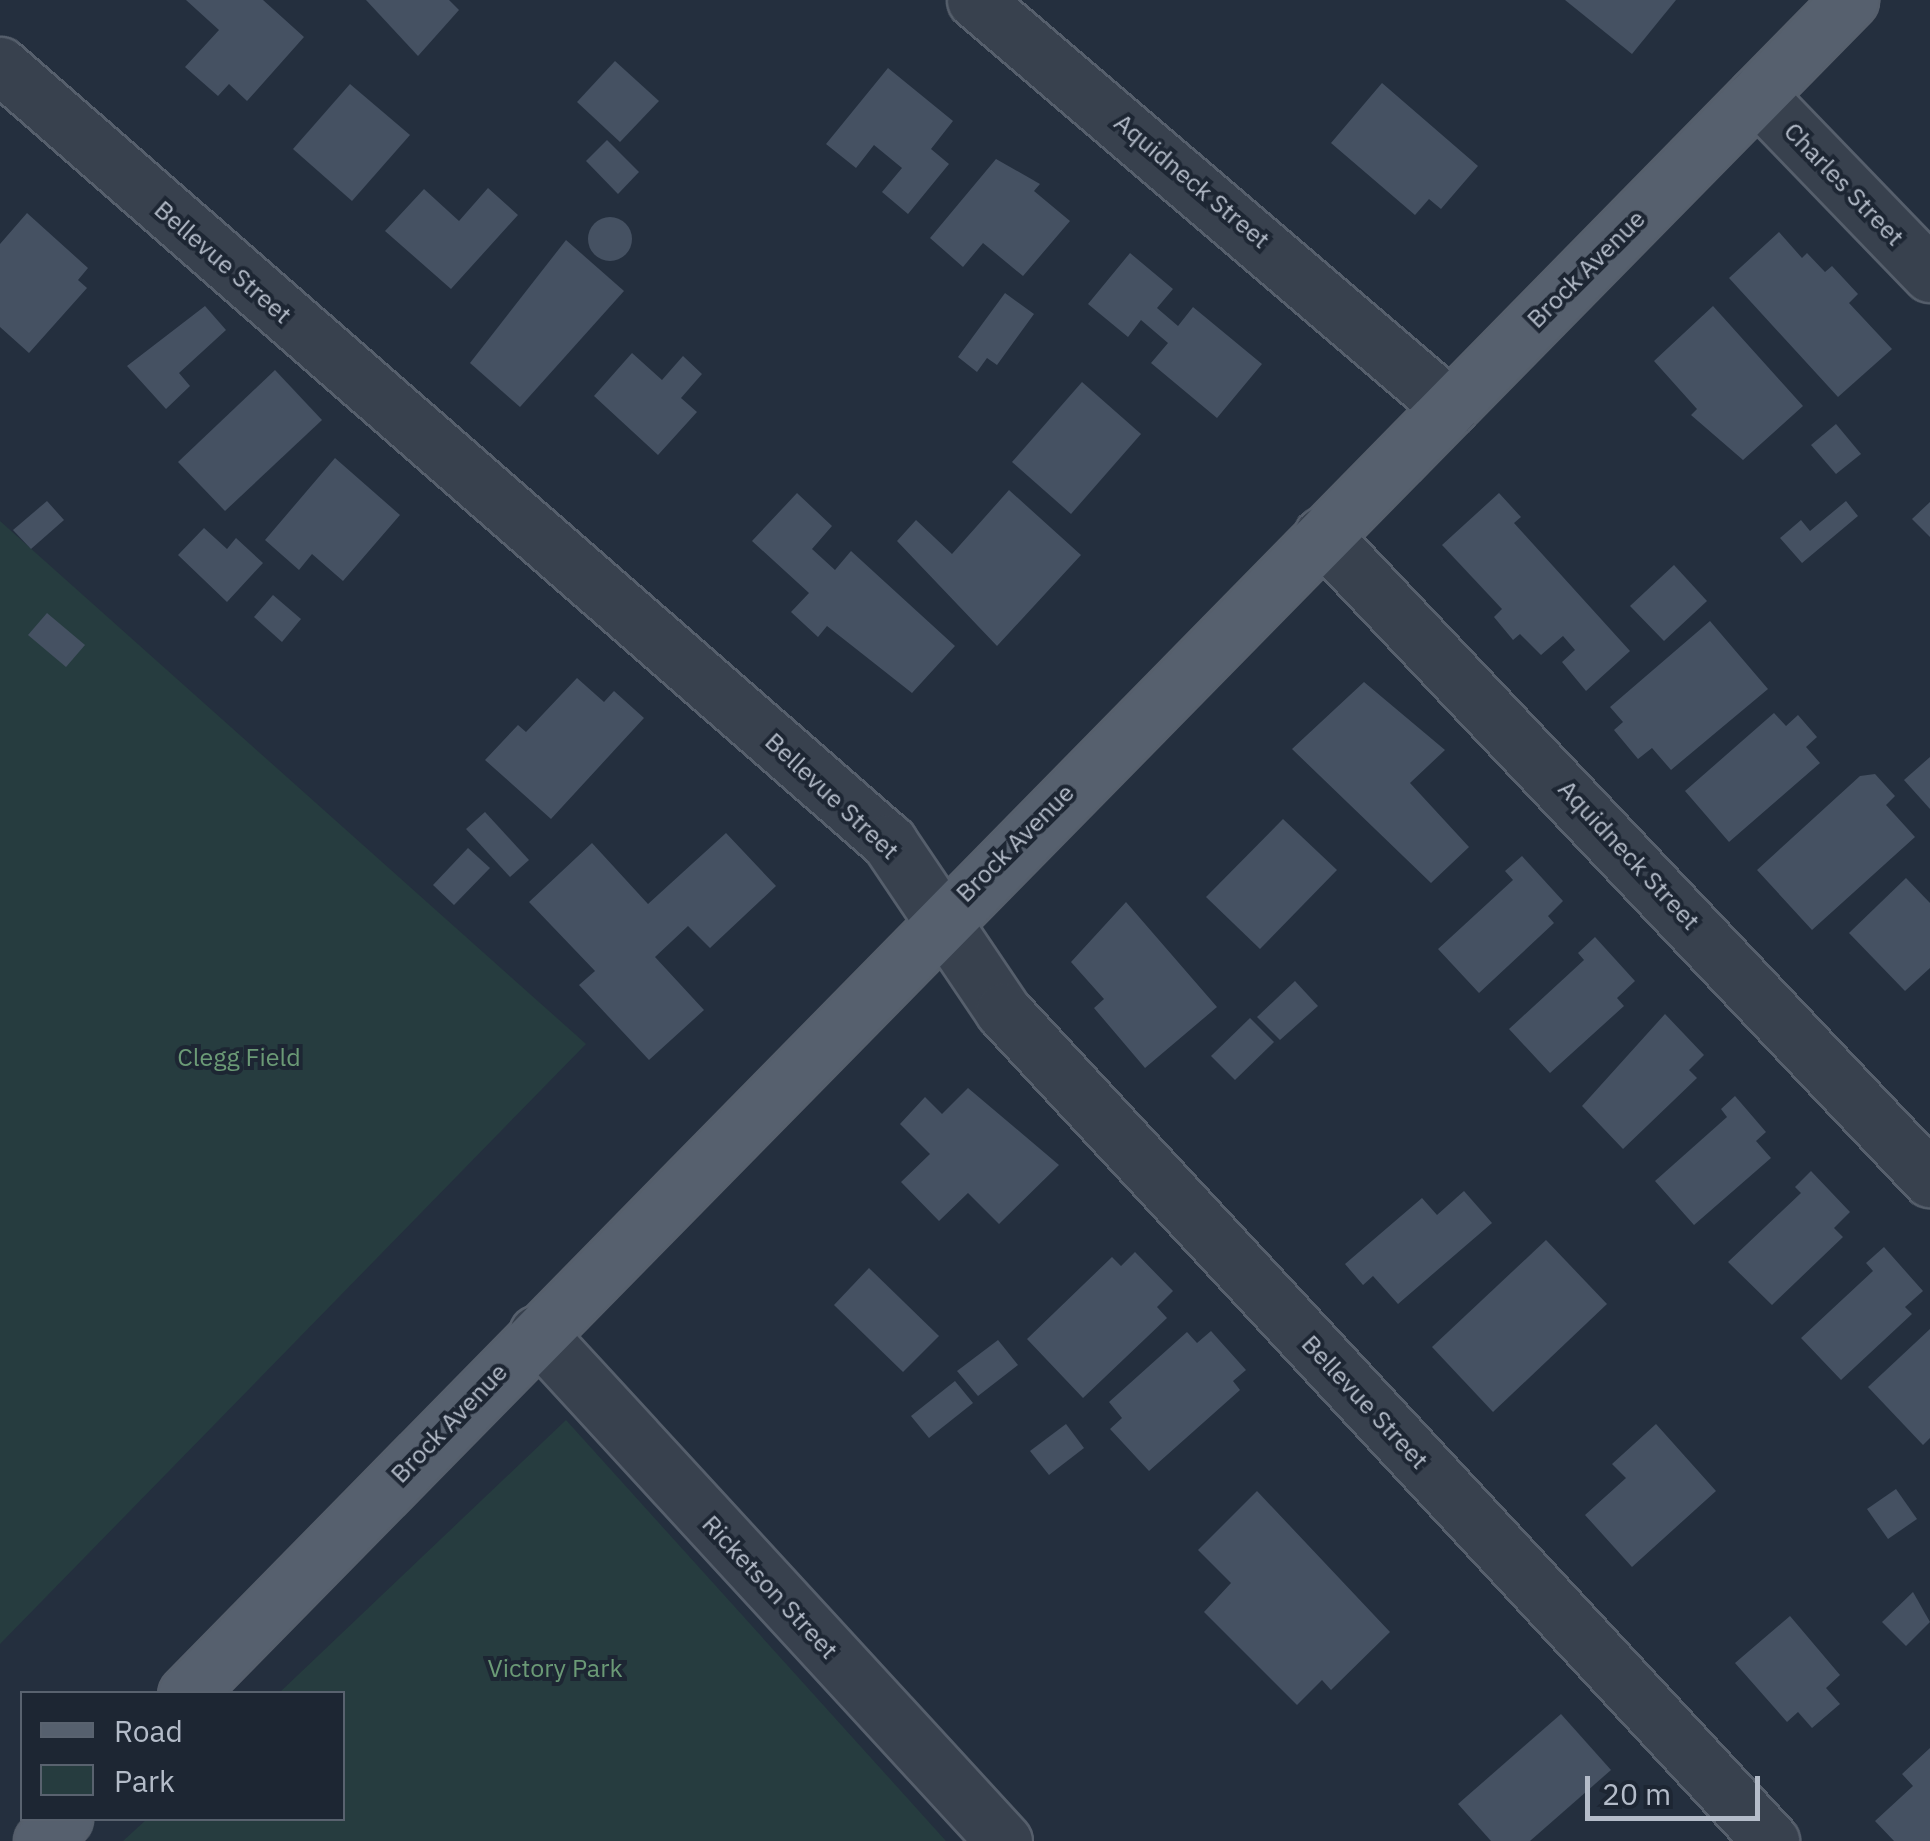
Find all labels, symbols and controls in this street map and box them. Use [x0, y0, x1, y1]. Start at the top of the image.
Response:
street label: Aquidneck Street [1108, 107, 1276, 255]
street label: Charles Street [1778, 116, 1910, 252]
street label: Bellevue Street [148, 194, 298, 330]
street label: Brock Avenue [1521, 204, 1651, 334]
street label: Bellevue Street [759, 726, 905, 866]
street label: Aquidneck Street [1552, 774, 1706, 936]
street label: Brock Avenue [950, 778, 1080, 908]
park label: Clegg Field [177, 1042, 301, 1072]
street label: Bellevue Street [1295, 1329, 1435, 1475]
street label: Brock Avenue [385, 1357, 513, 1489]
street label: Ricketson Street [696, 1509, 844, 1665]
park label: Victory Park [487, 1653, 623, 1683]
legend [20, 1691, 345, 1821]
text: Road [114, 1711, 183, 1750]
scale bar [1590, 1756, 1765, 1818]
text: Park [114, 1761, 175, 1800]
text: 20 m [1602, 1774, 1671, 1813]

